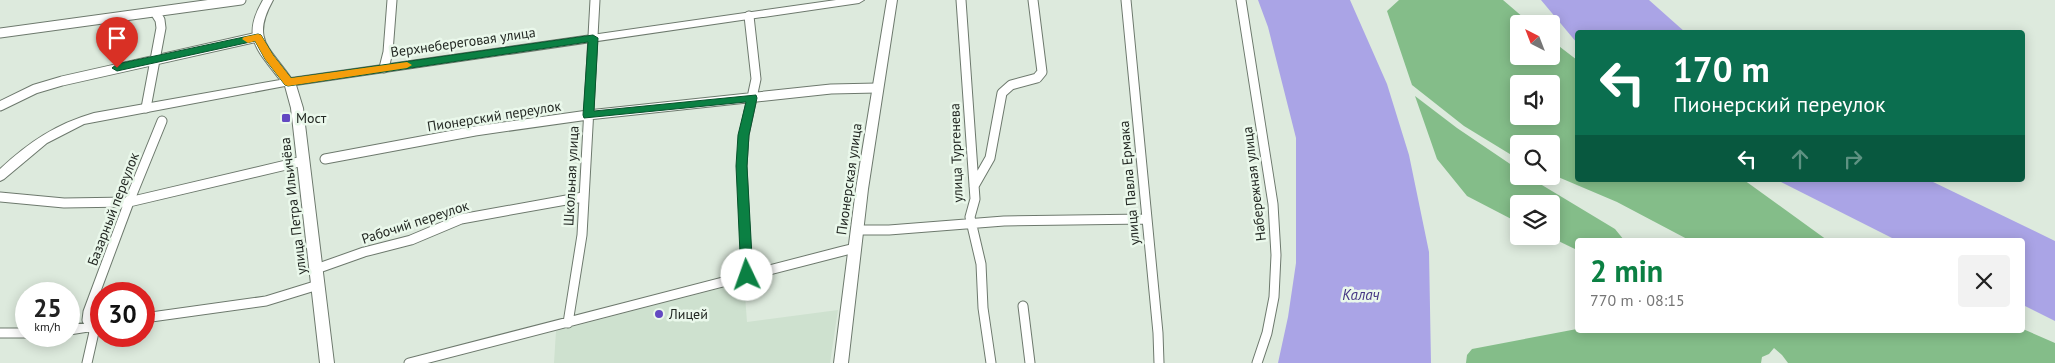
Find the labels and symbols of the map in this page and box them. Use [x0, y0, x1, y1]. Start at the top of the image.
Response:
north arrow [1510, 15, 1560, 65]
pin [96, 17, 138, 68]
street label: Верхнебереговая улица [389, 23, 537, 61]
street label: Пионерский переулок [426, 96, 563, 135]
street label: улица Тургенева [945, 103, 967, 203]
place label: Мост [296, 109, 327, 127]
marker: Мост [280, 112, 292, 124]
street label: улица Павла Ермака [1115, 120, 1143, 246]
street label: Пионерская улица [832, 122, 866, 236]
street label: Школьная улица [559, 125, 583, 227]
street label: Набережная улица [1238, 126, 1270, 242]
street label: улица Петра Ильичёва [276, 136, 310, 276]
street label: Базарный переулок [83, 149, 143, 268]
street label: Рабочий переулок [359, 196, 471, 248]
position arrow [720, 248, 772, 300]
speed limit sign: 30 [90, 282, 155, 347]
water label: Калач [1342, 285, 1380, 304]
place label: Лицей [668, 305, 708, 323]
marker: Лицей [653, 308, 665, 320]

